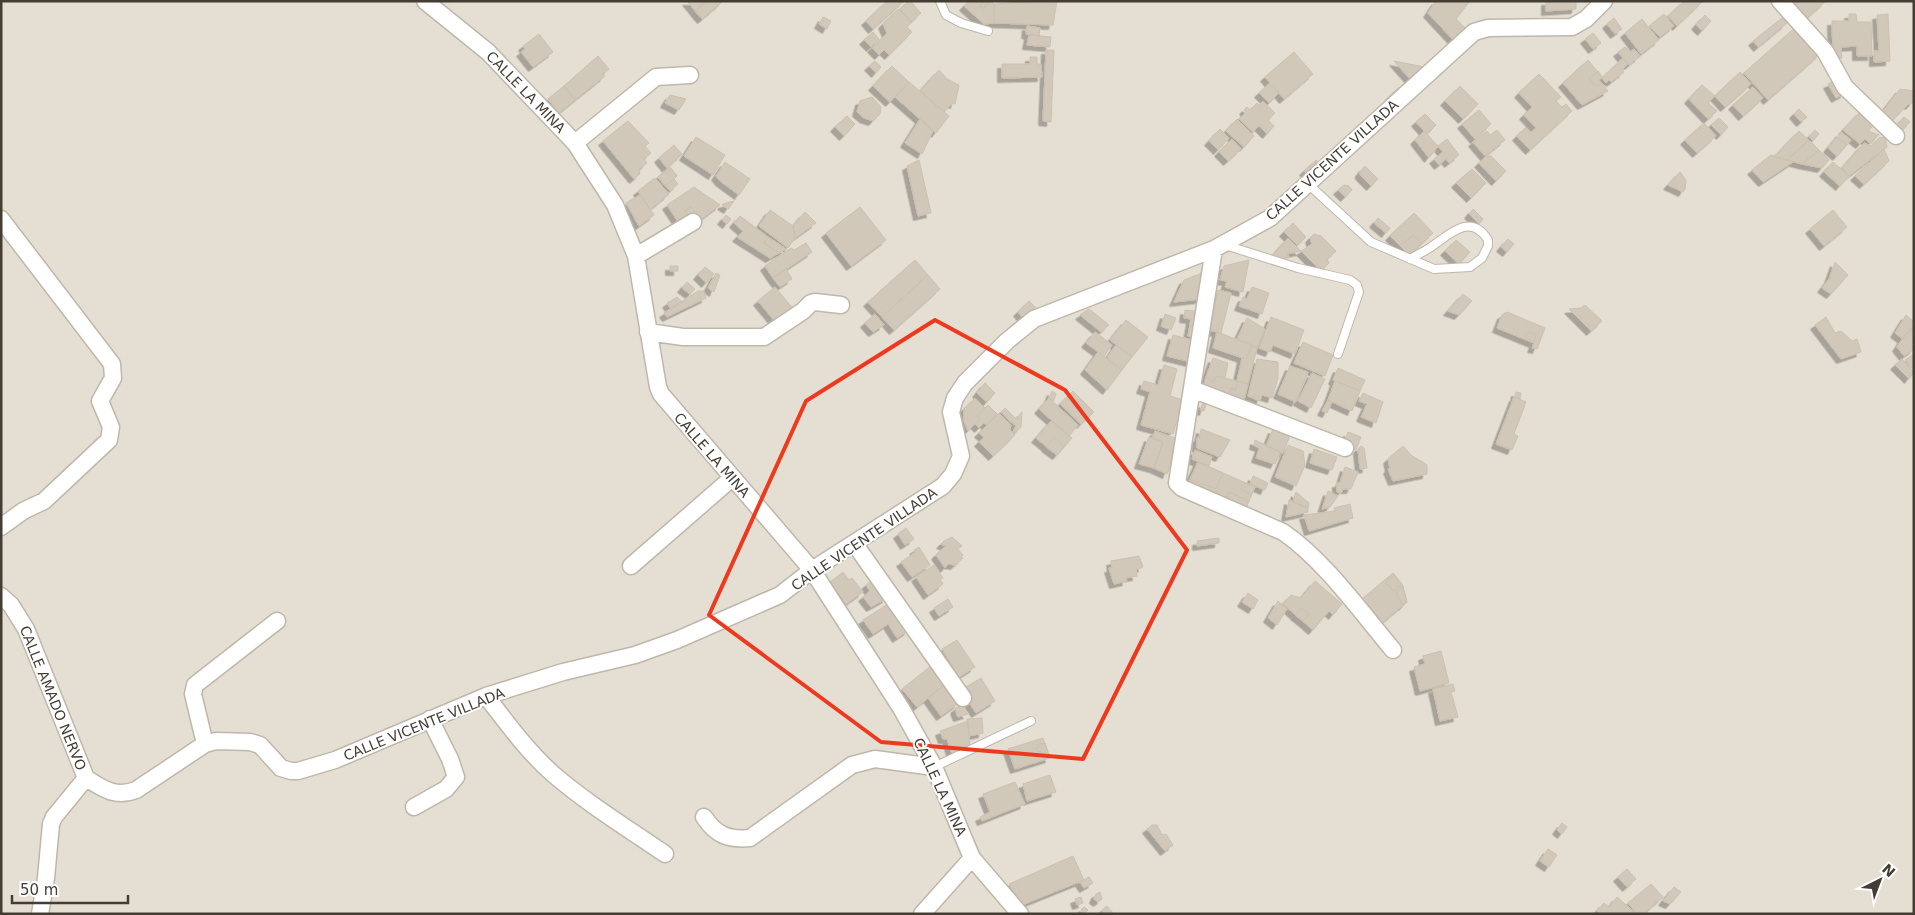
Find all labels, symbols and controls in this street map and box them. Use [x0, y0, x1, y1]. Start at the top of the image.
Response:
street label: CALLE LA MINA [483, 48, 569, 136]
street label: CALLE VICENTE VILLADA [1263, 96, 1402, 224]
street label: CALLE LA MINA [671, 410, 753, 501]
street label: CALLE VICENTE VILLADA [788, 484, 940, 594]
street label: CALLE AMADO NERVO [17, 623, 89, 773]
street label: CALLE VICENTE VILLADA [341, 684, 507, 764]
street label: CALLE LA MINA [910, 735, 970, 839]
north arrow [1855, 855, 1905, 905]
text: N [1879, 860, 1898, 880]
scale bar [12, 872, 129, 904]
text: 50 m [20, 881, 58, 899]

